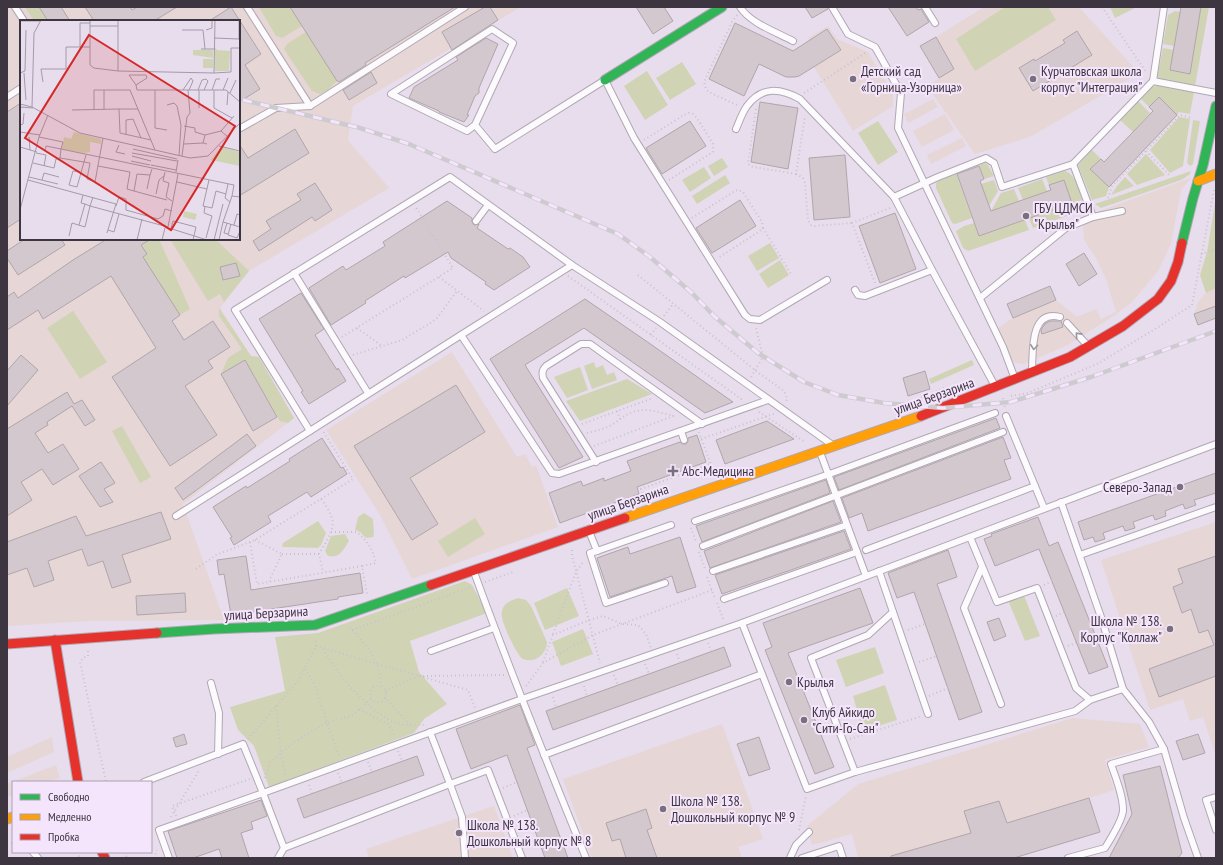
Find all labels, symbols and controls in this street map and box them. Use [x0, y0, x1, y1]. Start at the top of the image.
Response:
inset map [20, 20, 240, 240]
place label: Детский сад «Горница-Узорница» [861, 62, 962, 96]
place label: Курчатовская школа корпус "Интеграция" [1041, 62, 1142, 96]
marker: Детский сад «Горница-Узорница» [848, 74, 858, 84]
marker: Курчатовская школа корпус "Интеграция" [1028, 74, 1038, 84]
place label: ГБУ ЦДМСИ "Крылья" [1034, 199, 1093, 233]
marker: ГБУ ЦДМСИ "Крылья" [1021, 211, 1031, 221]
one-way arrow [1075, 332, 1083, 340]
one-way arrow [1029, 344, 1038, 351]
street label: улица Берзарина [891, 373, 977, 419]
place label: Abc-Медицина [682, 462, 754, 480]
marker: Abc-Медицина [667, 465, 679, 477]
place label: Северо-Запад [1103, 478, 1172, 496]
street label: улица Берзарина [585, 480, 671, 524]
marker: Северо-Запад [1175, 482, 1185, 492]
street label: улица Берзарина [223, 602, 309, 624]
place label: Школа № 138. Корпус "Коллаж" [1080, 612, 1162, 646]
marker: Школа № 138. Корпус "Коллаж" [1165, 624, 1175, 634]
place label: Крылья [797, 673, 834, 691]
marker: Крылья [784, 677, 794, 687]
place label: Клуб Айкидо "Сити-Го-Сан" [812, 703, 879, 737]
marker: Клуб Айкидо "Сити-Го-Сан" [799, 715, 809, 725]
legend [12, 781, 152, 853]
text: Свободно [48, 789, 90, 804]
place label: Школа № 138. Дошкольный корпус № 9 [671, 792, 795, 826]
marker: Школа № 138. Дошкольный корпус № 9 [658, 804, 668, 814]
text: Медленно [48, 809, 91, 824]
place label: Школа № 138. Дошкольный корпус № 8 [467, 816, 591, 850]
marker: Школа № 138. Дошкольный корпус № 8 [454, 828, 464, 838]
text: Пробка [48, 829, 80, 844]

